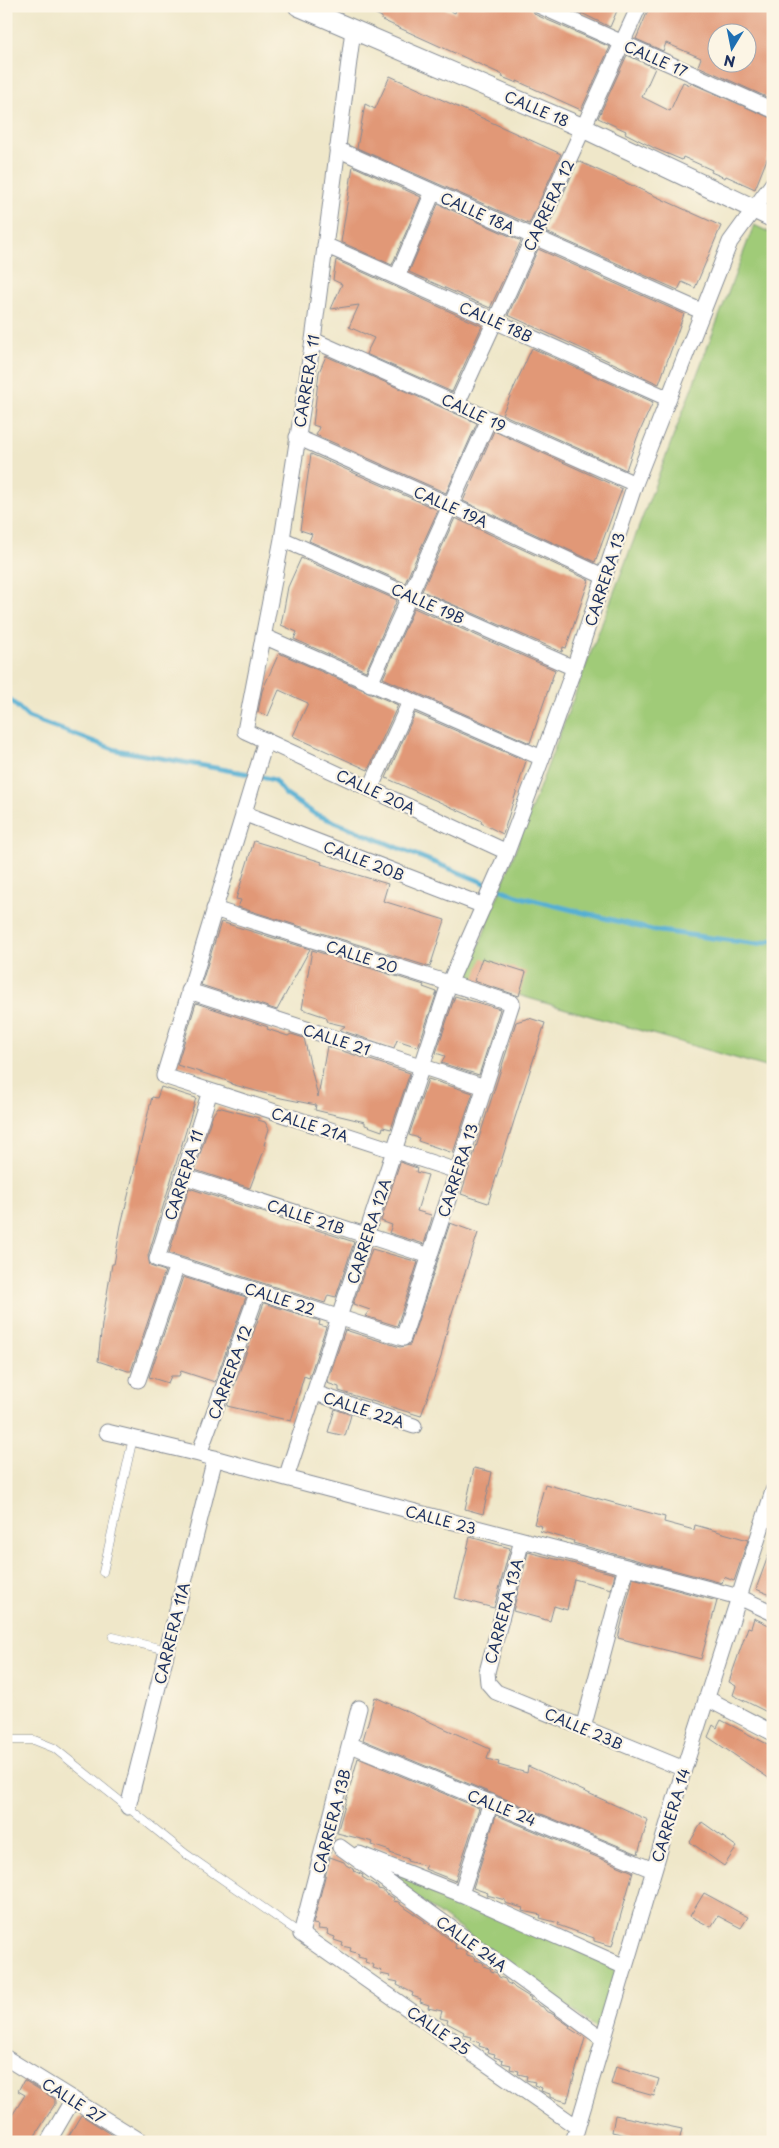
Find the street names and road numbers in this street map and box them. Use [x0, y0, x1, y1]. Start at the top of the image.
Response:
street label: CALLE 17 [620, 34, 692, 82]
street label: CALLE 18 [501, 84, 573, 132]
street label: CARRERA 12 [517, 155, 579, 255]
street label: CALLE 18A [437, 185, 519, 239]
street label: CALLE 18B [456, 295, 536, 347]
street label: CARRERA 11 [287, 333, 325, 429]
street label: CALLE 19 [438, 387, 510, 437]
street label: CALLE 19A [410, 479, 492, 533]
street label: CARRERA 13 [578, 529, 630, 629]
street label: CALLE 19B [388, 577, 468, 629]
street label: CALLE 20A [333, 763, 419, 819]
street label: CALLE 20B [320, 834, 408, 886]
street label: CALLE 20 [323, 934, 401, 978]
street label: CALLE 21 [300, 1017, 374, 1061]
street label: CALLE 21A [268, 1101, 352, 1147]
street label: CARRERA 13 [431, 1120, 483, 1220]
street label: CARRERA 11 [158, 1127, 208, 1223]
street label: CARRERA 12A [340, 1175, 396, 1287]
street label: CALLE 21B [264, 1193, 348, 1239]
street label: CALLE 22 [242, 1276, 318, 1320]
street label: CARRERA 12 [201, 1322, 257, 1422]
street label: CALLE 22A [320, 1385, 408, 1433]
street label: CALLE 23 [403, 1498, 479, 1540]
street label: CARRERA 13A [478, 1556, 528, 1666]
street label: CARRERA 11A [147, 1580, 195, 1686]
street label: CALLE 23B [541, 1701, 627, 1755]
street label: CARRERA 14 [645, 1765, 695, 1865]
street label: CARRERA 13B [306, 1766, 356, 1876]
street label: CALLE 24 [464, 1783, 540, 1831]
street label: CALLE 24A [432, 1909, 512, 1977]
street label: CALLE 25 [403, 2000, 475, 2060]
street label: CALLE 27 [38, 2071, 111, 2129]

